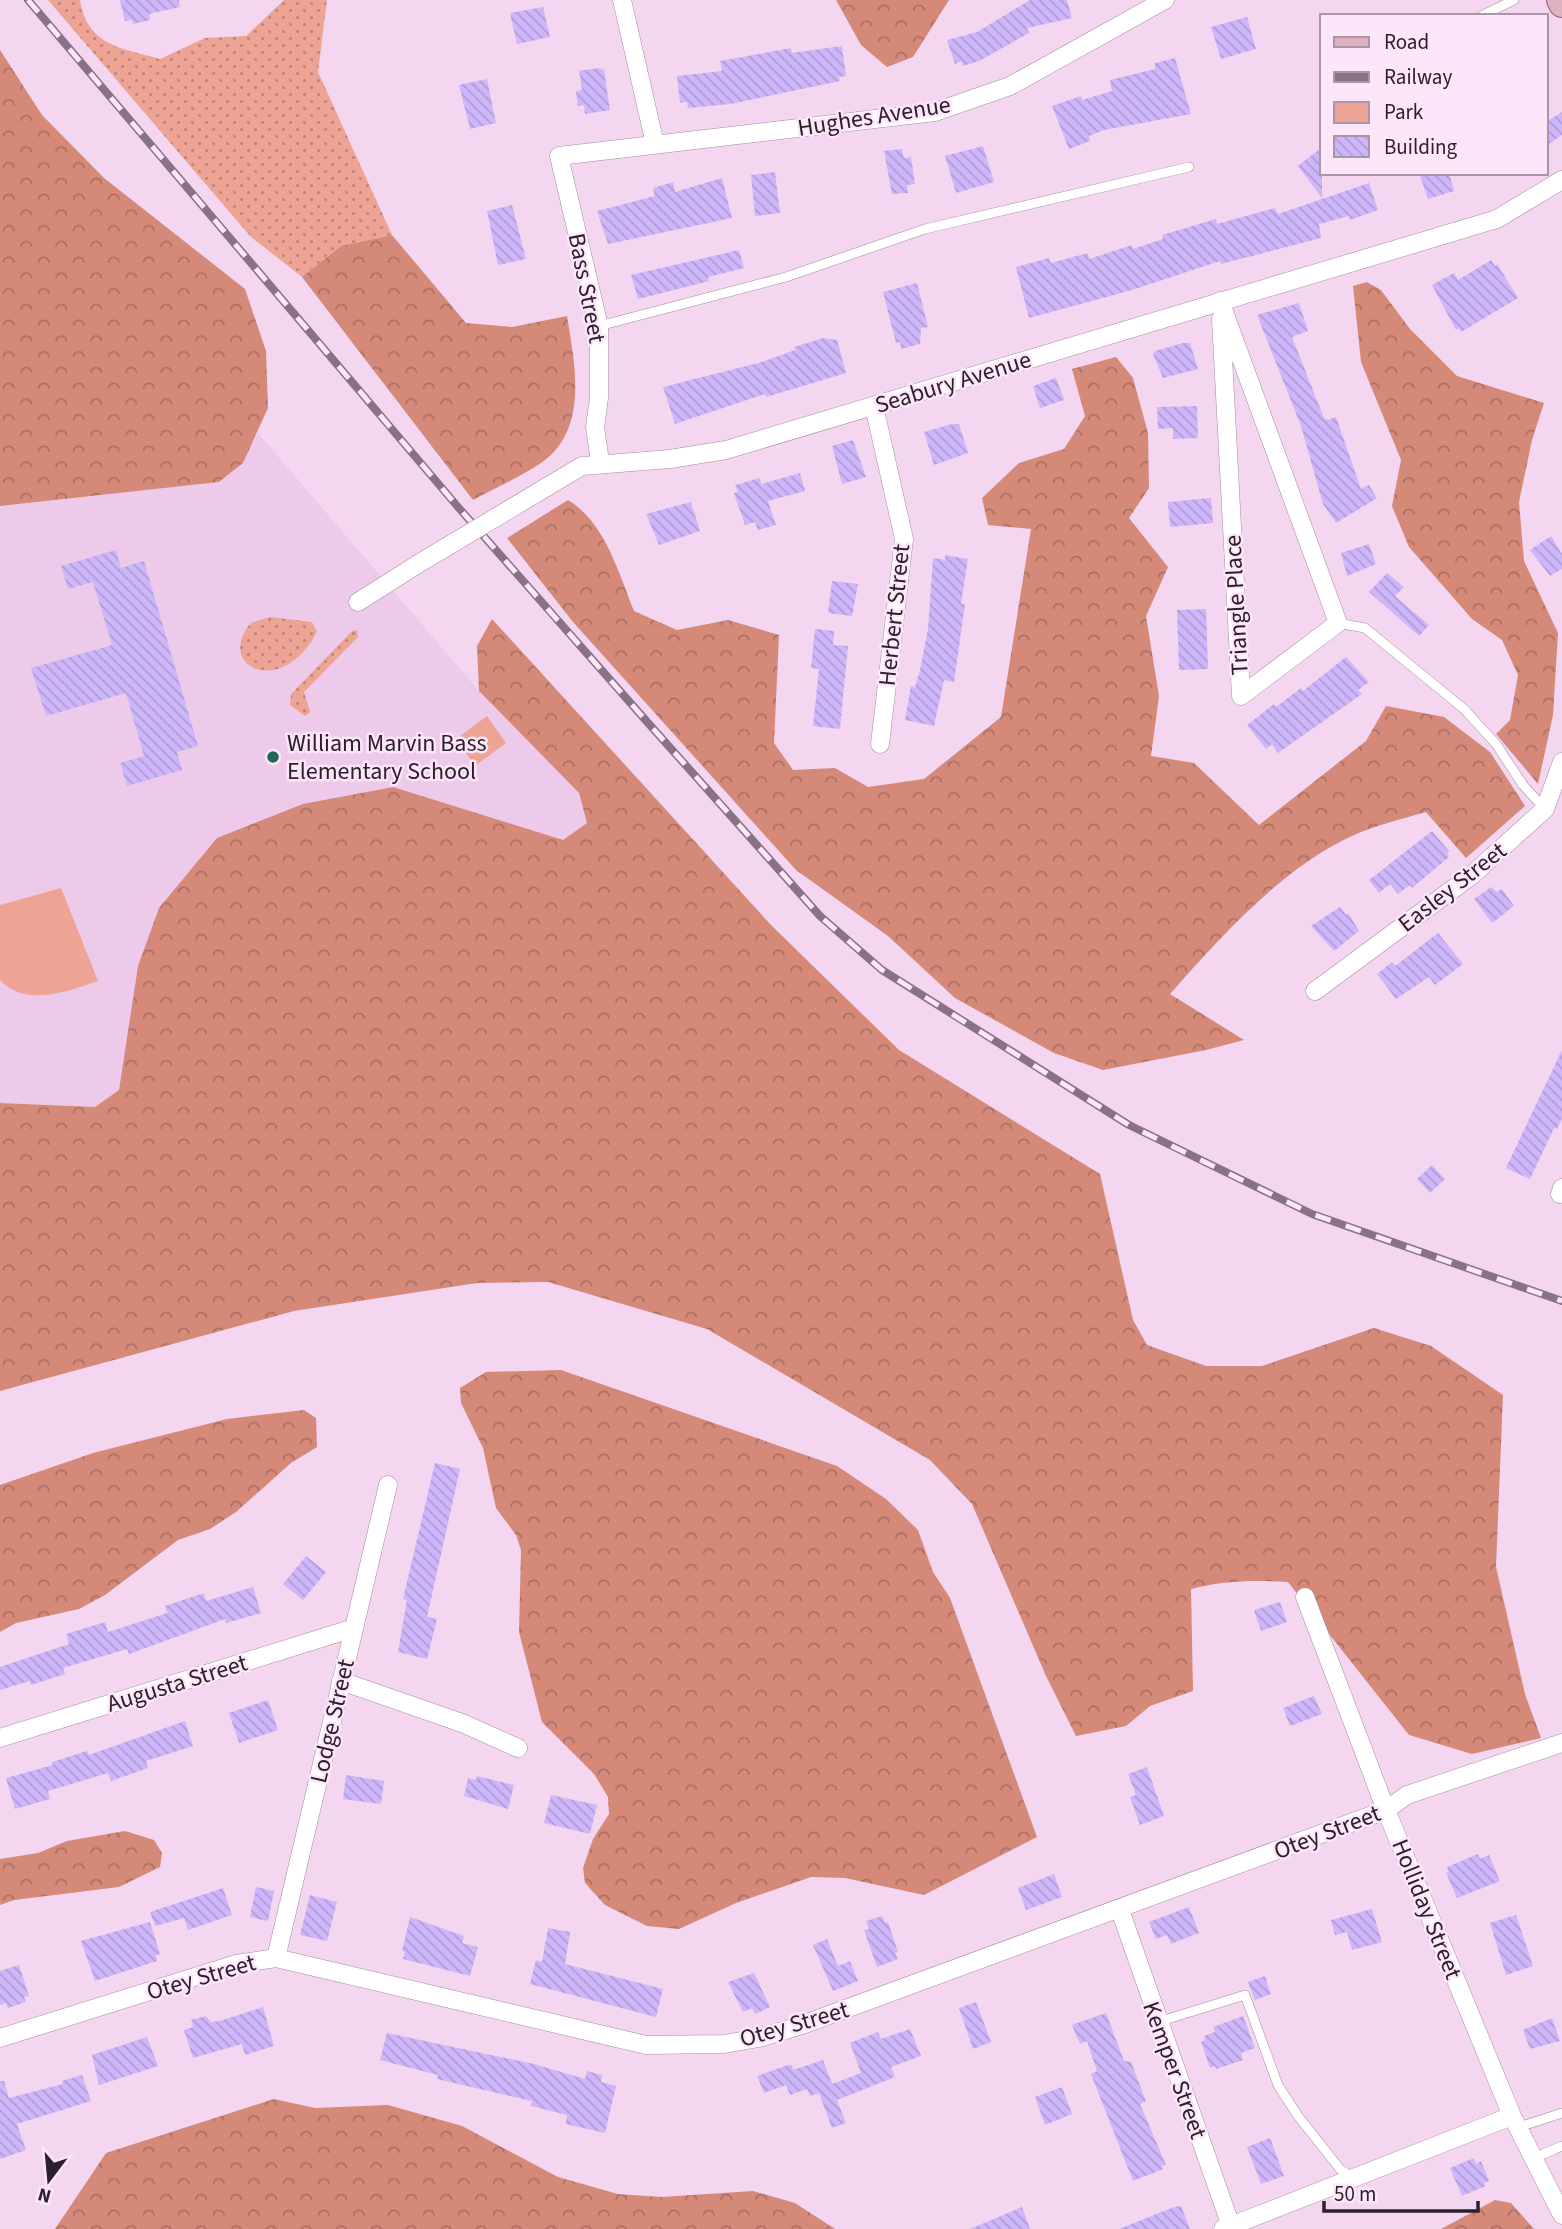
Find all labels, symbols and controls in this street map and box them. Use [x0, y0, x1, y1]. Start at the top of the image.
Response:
legend [1320, 14, 1548, 175]
text: Road [1384, 27, 1429, 57]
text: Railway [1384, 62, 1452, 92]
street label: Hughes Avenue [795, 87, 953, 146]
text: Park [1384, 97, 1424, 127]
text: Building [1384, 132, 1458, 162]
street label: Bass Street [559, 230, 614, 346]
street label: Seabury Avenue [871, 342, 1036, 423]
street label: Triangle Place [1215, 534, 1258, 676]
street label: Herbert Street [870, 542, 919, 688]
place label: William Marvin Bass Elementary School [287, 726, 487, 789]
marker: William Marvin Bass Elementary School [265, 749, 281, 765]
street label: Easley Street [1391, 834, 1514, 941]
street label: Augusta Street [103, 1646, 252, 1721]
street label: Lodge Street [301, 1656, 364, 1787]
street label: Otey Street [1269, 1796, 1386, 1869]
street label: Holliday Street [1383, 1834, 1471, 1985]
street label: Otey Street [143, 1945, 260, 2010]
street label: Otey Street [736, 1992, 853, 2057]
street label: Kemper Street [1133, 1997, 1216, 2144]
north arrow [14, 2145, 84, 2215]
scale bar [1324, 2170, 1478, 2214]
text: 50 m [1334, 2179, 1376, 2209]
text: N [35, 2180, 55, 2210]

